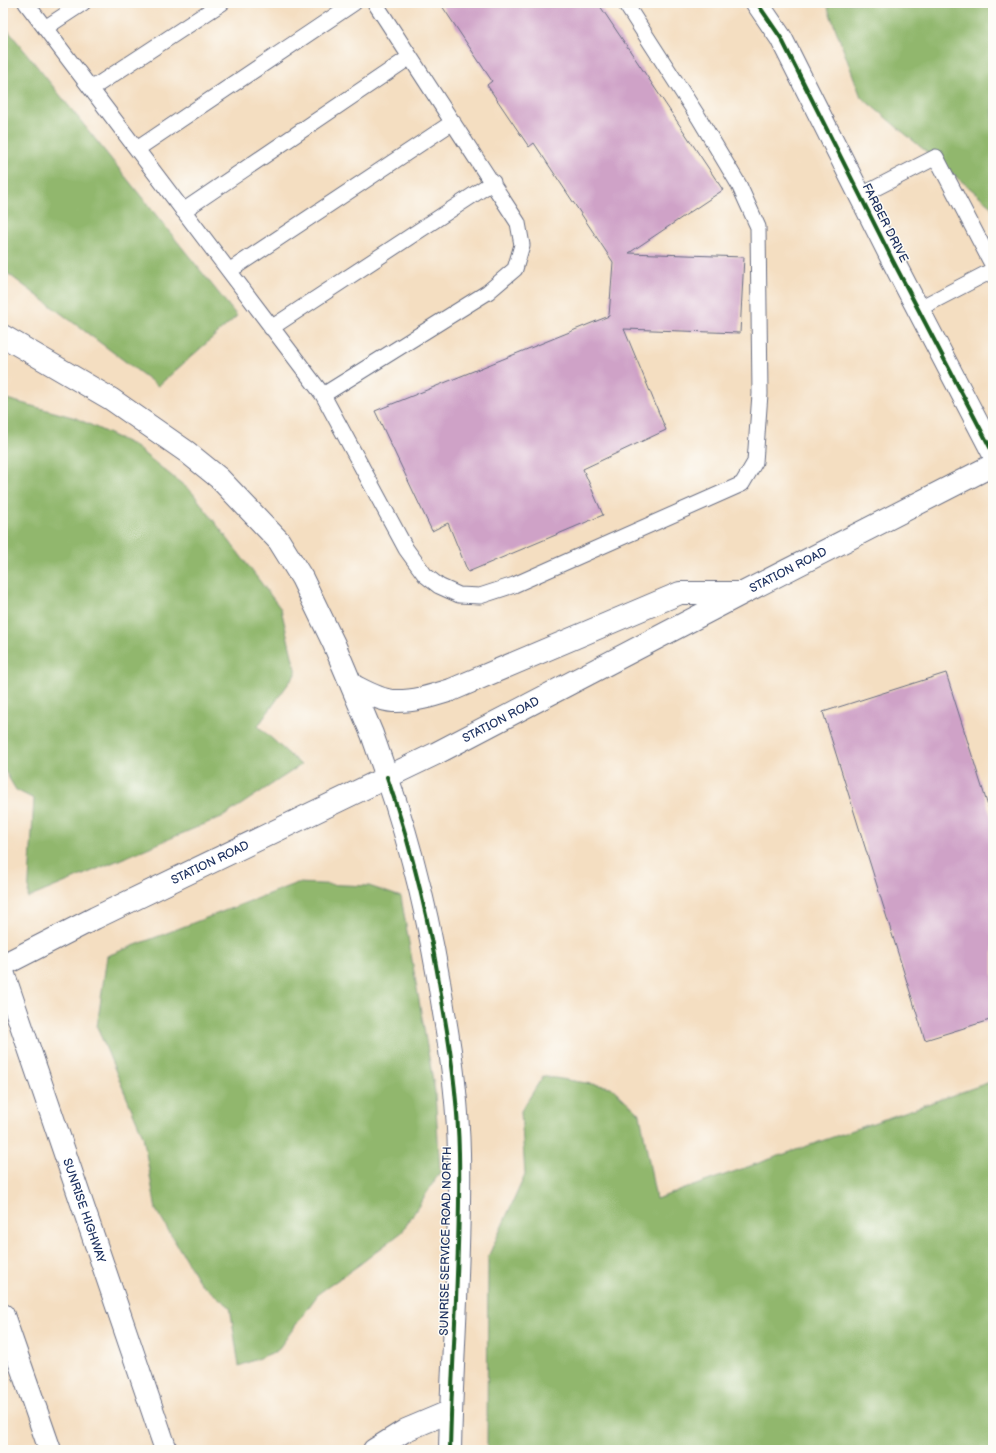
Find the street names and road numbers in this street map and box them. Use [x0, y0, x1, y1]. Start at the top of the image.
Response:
street label: FARBER DRIVE [859, 181, 911, 265]
street label: STATION ROAD [747, 544, 830, 596]
street label: STATION ROAD [460, 693, 542, 746]
street label: STATION ROAD [168, 837, 252, 888]
street label: SUNRISE SERVICE ROAD NORTH [437, 1146, 455, 1336]
street label: SUNRISE HIGHWAY [60, 1156, 109, 1266]

